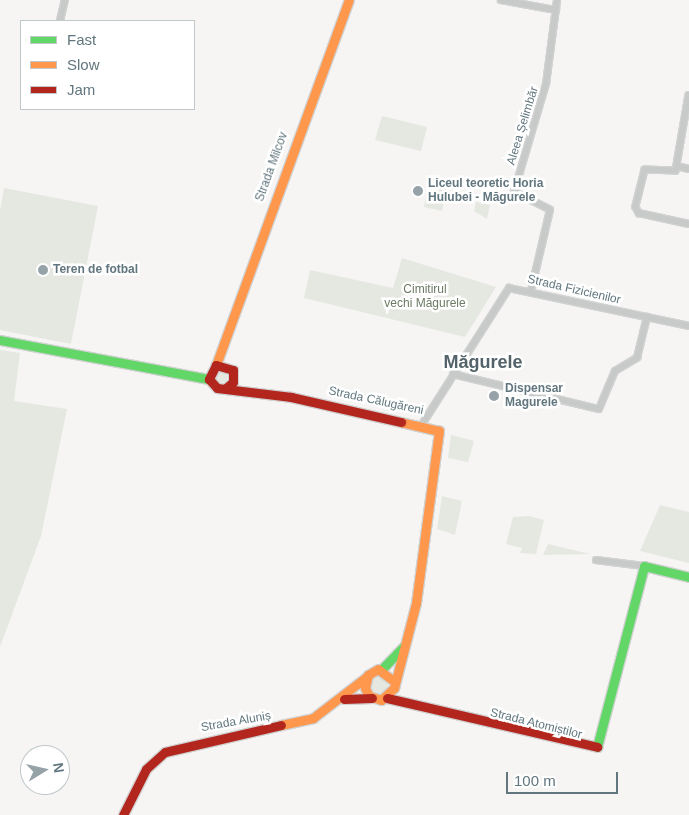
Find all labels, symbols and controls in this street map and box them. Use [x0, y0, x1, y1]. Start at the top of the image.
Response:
legend [20, 20, 195, 110]
text: Fast [67, 31, 96, 48]
text: Slow [67, 56, 100, 73]
text: Jam [67, 81, 95, 98]
street label: Aleea Șelimbăr [504, 85, 542, 167]
street label: Strada Milcov [253, 130, 291, 204]
place label: Liceul teoretic Horia Hulubei - Măgurele [428, 177, 543, 205]
marker: Liceul teoretic Horia Hulubei - Măgurele [412, 185, 424, 197]
place label: Teren de fotbal [53, 263, 138, 277]
marker: Teren de fotbal [37, 264, 49, 276]
street label: Strada Fizicienilor [526, 272, 622, 308]
park label: Cimitirul vechi Măgurele [384, 283, 466, 311]
district label: Măgurele [443, 351, 523, 373]
place label: Dispensar Magurele [505, 382, 563, 410]
street label: Strada Călugăreni [327, 384, 425, 418]
marker: Dispensar Magurele [487, 389, 501, 403]
street label: Strada Atomiștilor [488, 706, 584, 742]
street label: Strada Aluniș [200, 709, 272, 735]
north arrow [20, 745, 70, 795]
text: N [50, 762, 68, 774]
scale bar [509, 762, 622, 794]
text: 100 m [514, 772, 556, 789]

